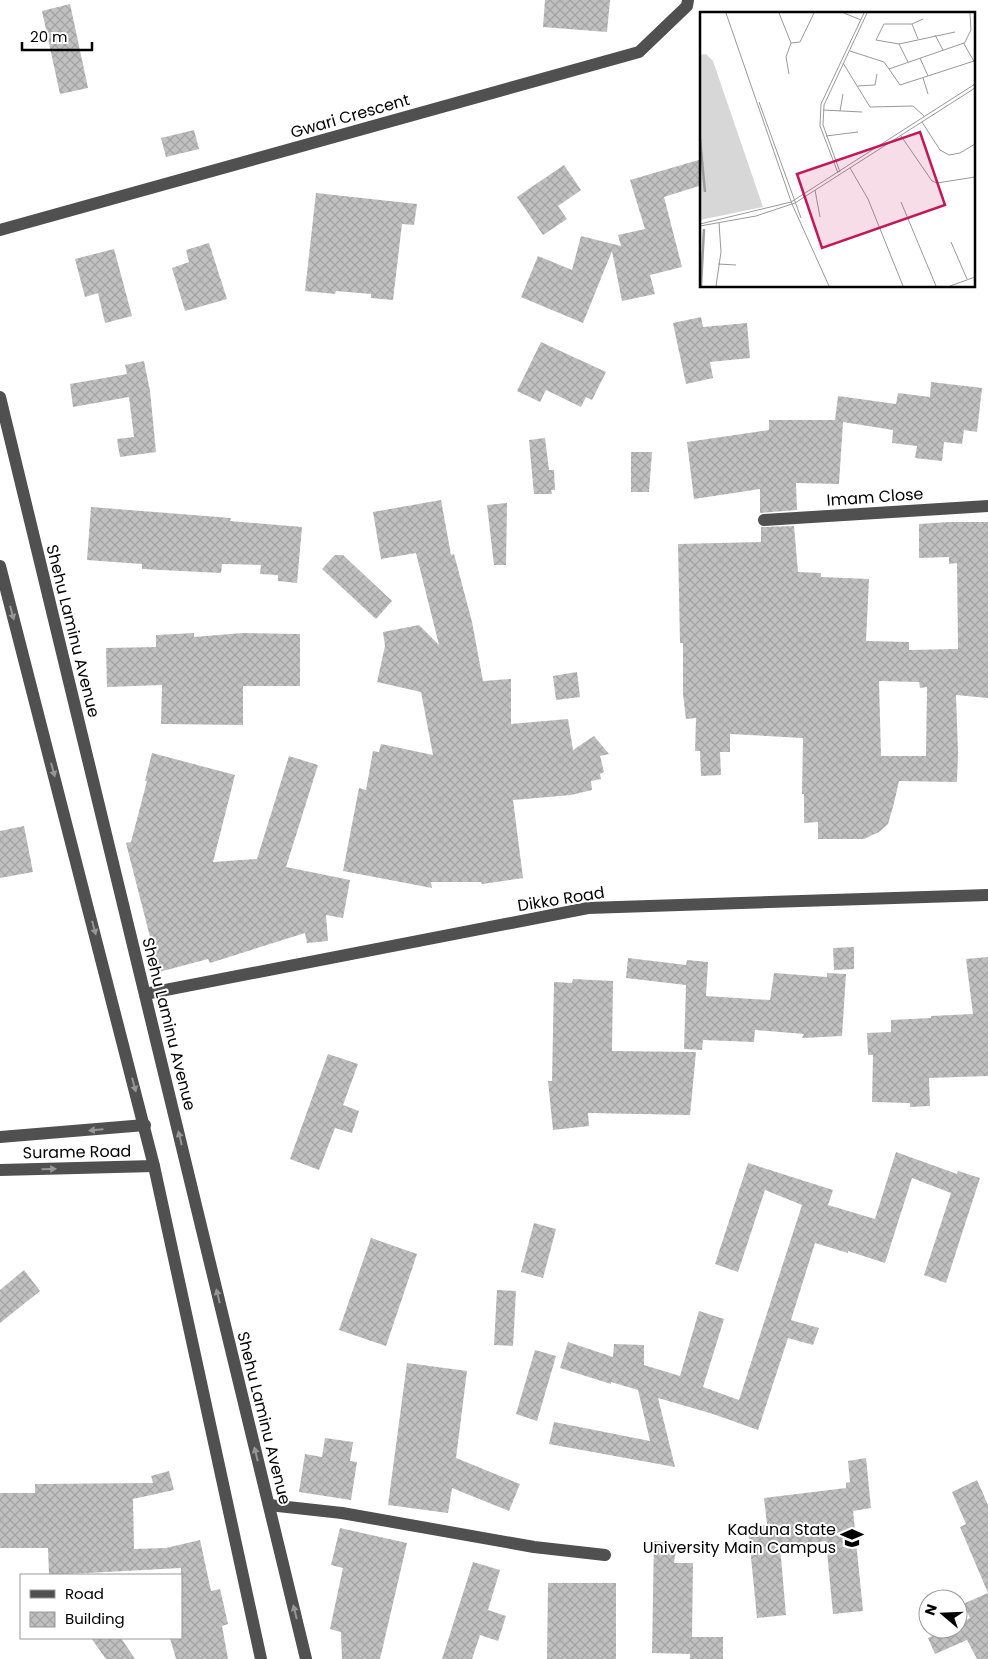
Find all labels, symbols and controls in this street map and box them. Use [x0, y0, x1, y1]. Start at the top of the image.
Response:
inset map [700, 12, 976, 288]
scale bar [22, 20, 92, 52]
text: 20 m [30, 26, 68, 47]
street label: Gwari Crescent [288, 88, 412, 144]
street label: Imam Close [826, 482, 924, 512]
street label: Shehu Laminu Avenue [40, 542, 106, 720]
one-way arrow [8, 606, 16, 621]
one-way arrow [49, 763, 57, 778]
street label: Dikko Road [516, 881, 606, 917]
one-way arrow [90, 920, 98, 935]
street label: Shehu Laminu Avenue [136, 935, 202, 1113]
one-way arrow [130, 1078, 138, 1093]
one-way arrow [88, 1126, 104, 1134]
one-way arrow [176, 1130, 184, 1145]
street label: Surame Road [22, 1140, 132, 1164]
one-way arrow [41, 1164, 57, 1172]
one-way arrow [214, 1288, 222, 1303]
street label: Shehu Laminu Avenue [231, 1329, 297, 1507]
one-way arrow [252, 1446, 260, 1461]
place label: Kaduna State University Main Campus [643, 1518, 836, 1559]
school or university icon: Kaduna State University Main Campus [839, 1525, 865, 1551]
legend [20, 1574, 182, 1639]
text: Road [65, 1583, 104, 1604]
north arrow [918, 1589, 968, 1639]
text: N [920, 1602, 942, 1618]
one-way arrow [290, 1604, 298, 1619]
text: Building [65, 1608, 125, 1629]

